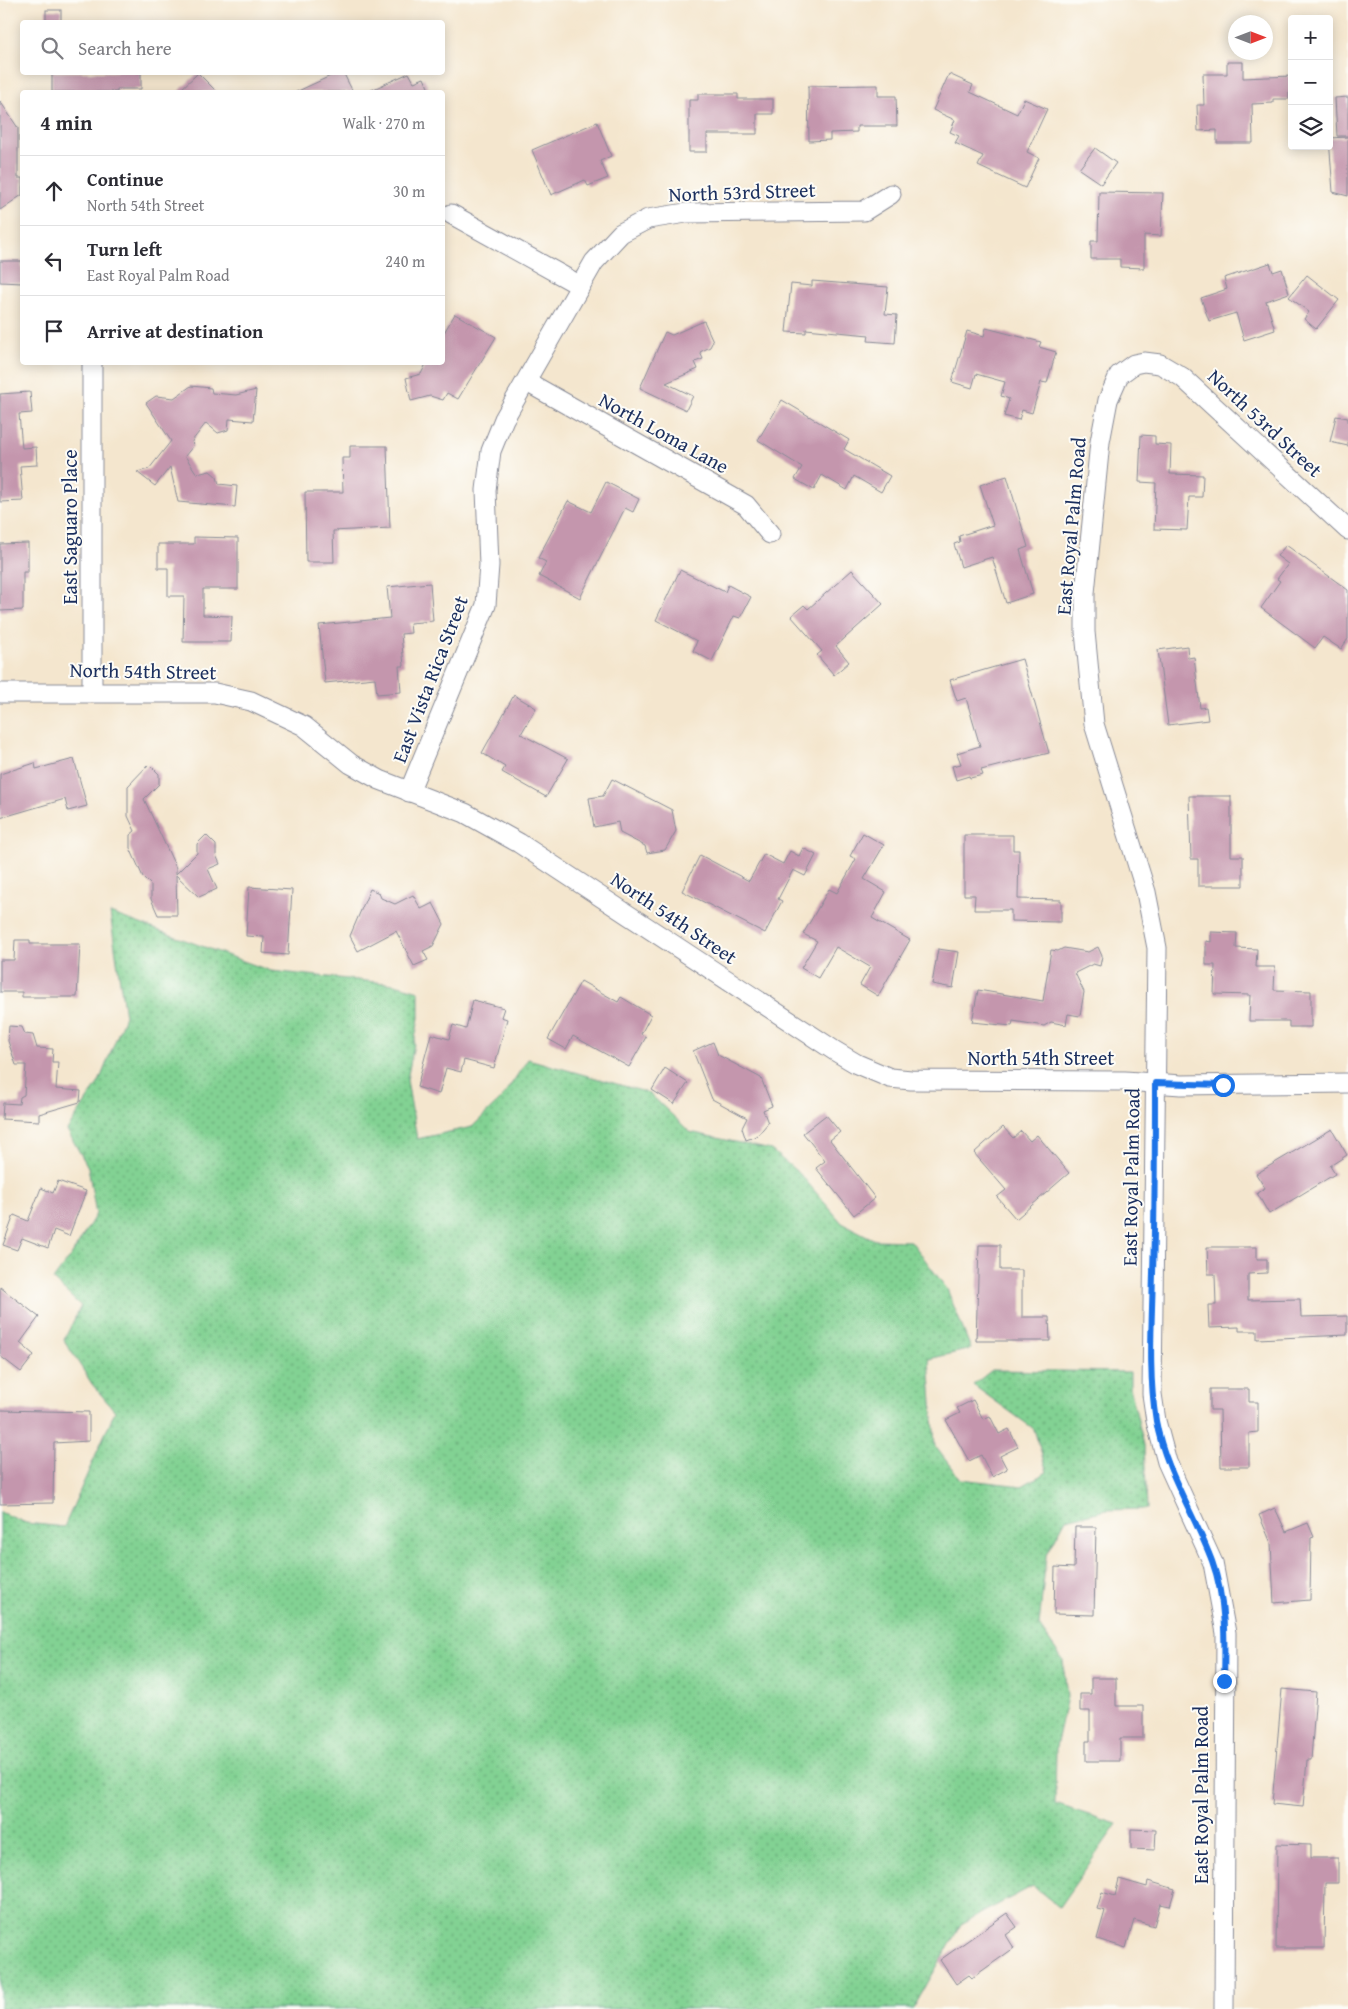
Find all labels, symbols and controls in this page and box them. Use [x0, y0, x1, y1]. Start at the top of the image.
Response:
north arrow [1228, 15, 1273, 60]
map controls [1288, 15, 1333, 150]
button: + [1288, 15, 1333, 60]
search box [20, 20, 445, 75]
icon: search [38, 34, 66, 62]
text: Search here [78, 34, 172, 62]
button: − [1288, 60, 1333, 105]
button: layers [1288, 105, 1333, 150]
text: 4 min [40, 107, 92, 138]
text: Walk · 270 m [342, 111, 425, 135]
text: Continue [87, 165, 164, 193]
street label: North 53rd Street [668, 174, 816, 209]
icon: ahead [40, 177, 68, 205]
text: 30 m [393, 179, 425, 203]
text: North 54th Street [87, 193, 204, 217]
text: Turn left [87, 235, 162, 263]
icon: left [40, 247, 68, 275]
text: 240 m [385, 249, 425, 273]
text: East Royal Palm Road [87, 263, 230, 287]
icon: arrive [40, 317, 68, 345]
text: Arrive at destination [87, 317, 263, 345]
street label: North 53rd Street [1202, 362, 1329, 483]
street label: North Loma Lane [594, 385, 734, 480]
street label: East Royal Palm Road [1048, 436, 1093, 616]
street label: East Saguaro Place [55, 449, 84, 605]
street label: East Vista Rica Street [384, 591, 475, 767]
street label: North 54th Street [69, 655, 217, 686]
street label: North 54th Street [605, 865, 743, 971]
street label: North 54th Street [968, 1043, 1114, 1072]
route start [1212, 1074, 1235, 1097]
street label: East Royal Palm Road [1114, 1087, 1147, 1266]
route end [1213, 1670, 1236, 1693]
street label: East Royal Palm Road [1186, 1706, 1215, 1884]

